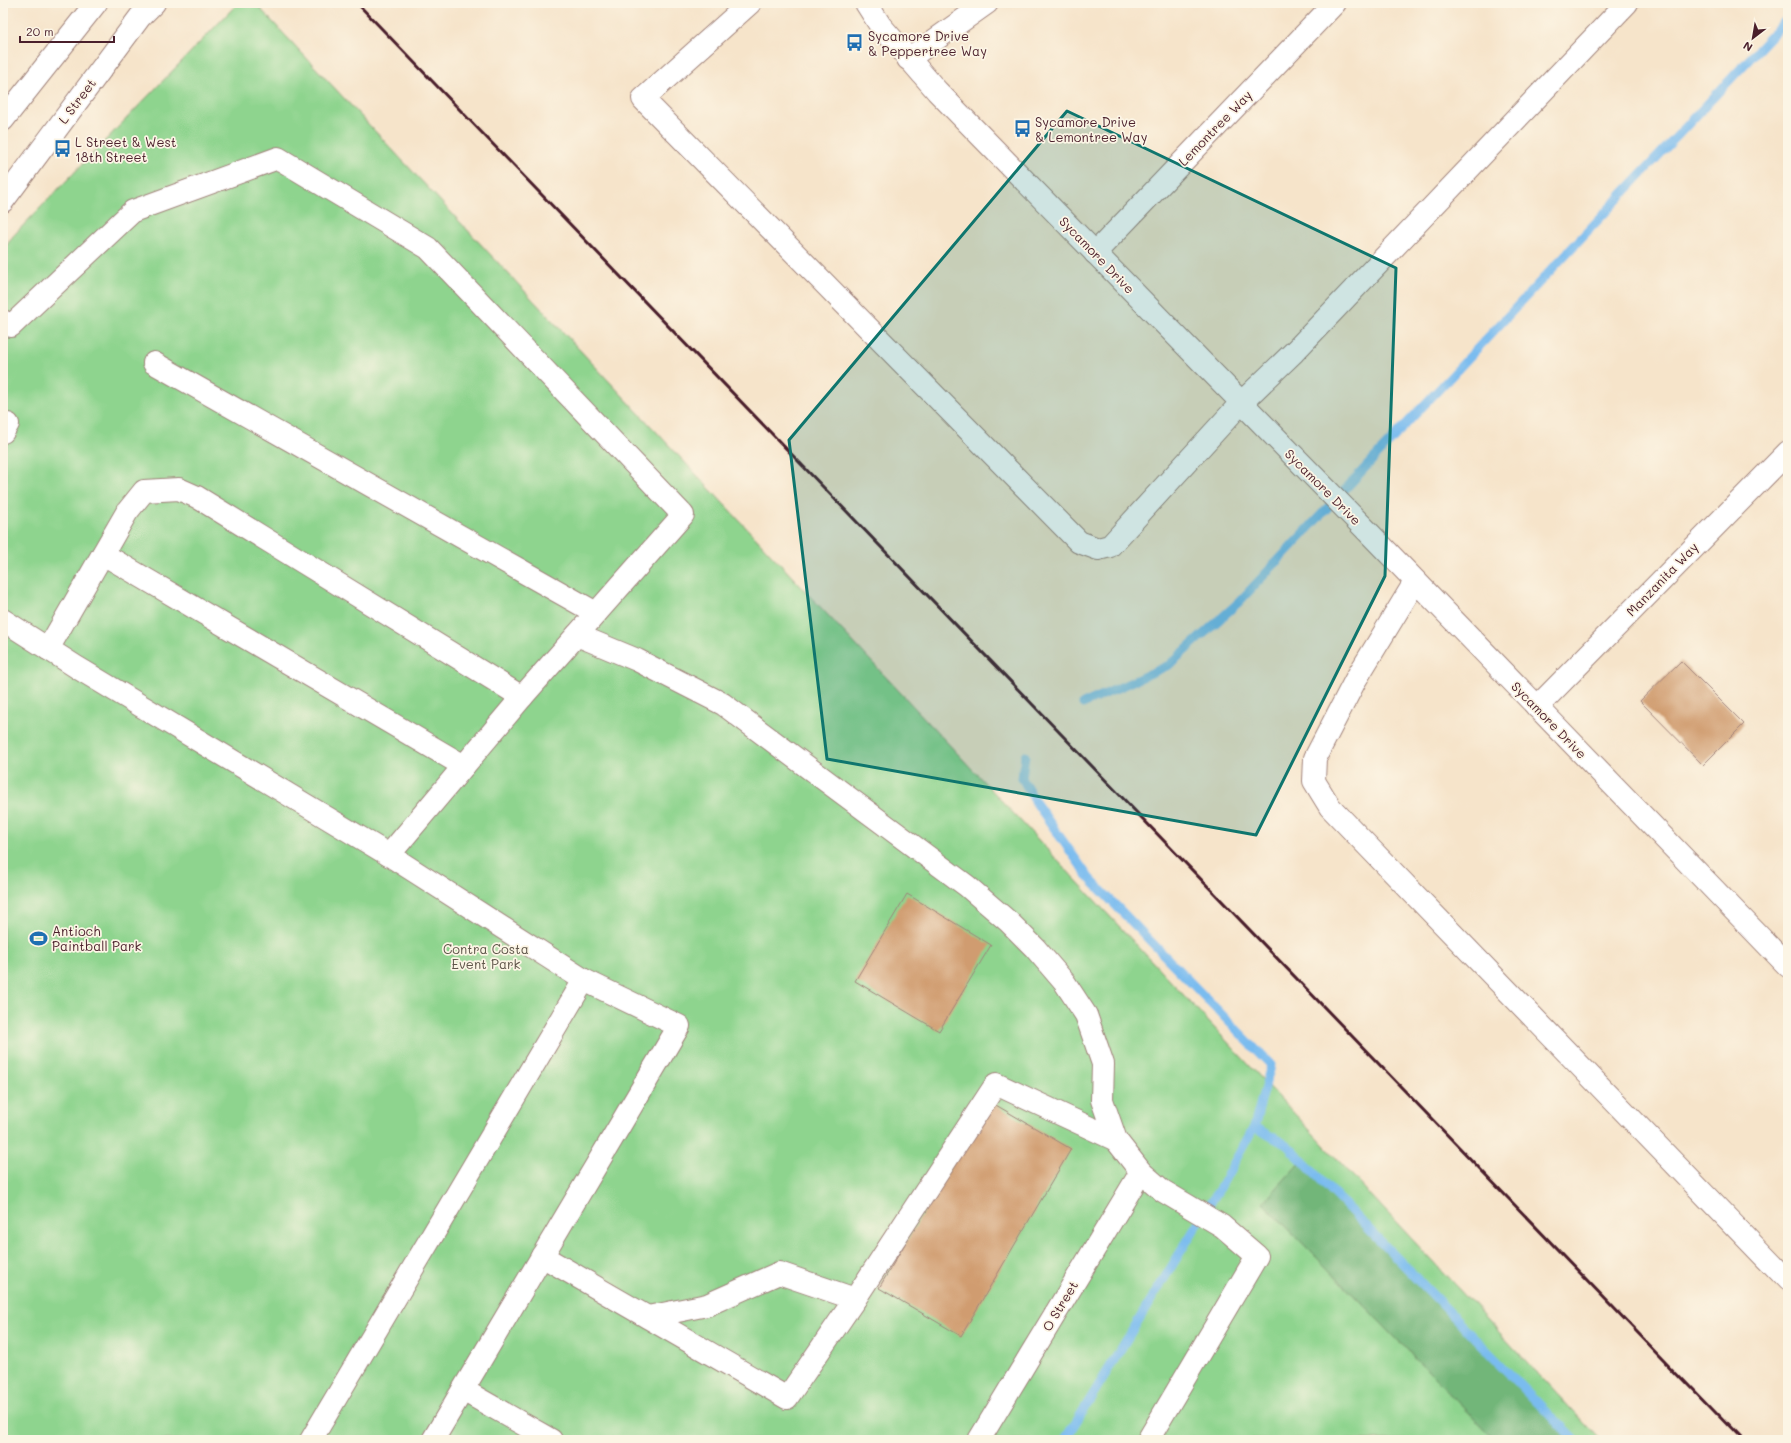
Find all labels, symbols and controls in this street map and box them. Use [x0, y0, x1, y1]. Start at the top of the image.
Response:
scale bar [20, 18, 114, 44]
north arrow [1733, 18, 1773, 58]
text: 20 m [26, 23, 54, 39]
place label: Sycamore Drive & Peppertree Way [868, 27, 987, 59]
bus stop icon: Sycamore Drive & Peppertree Way [845, 33, 865, 53]
text: N [1740, 38, 1755, 56]
street label: L Street [54, 74, 99, 127]
street label: Lemontree Way [1174, 86, 1255, 169]
place label: Sycamore Drive & Lemontree Way [1035, 113, 1148, 145]
bus stop icon: Sycamore Drive & Lemontree Way [1012, 119, 1032, 139]
place label: L Street & West 18th Street [75, 133, 177, 165]
bus stop icon: L Street & West 18th Street [52, 139, 72, 159]
street label: Sycamore Drive [1056, 212, 1139, 297]
street label: Sycamore Drive [1282, 445, 1365, 528]
street label: Manzanita Way [1622, 538, 1701, 619]
street label: Sycamore Drive [1508, 677, 1591, 762]
place label: Antioch Paintball Park [52, 922, 142, 954]
sports icon: Antioch Paintball Park [29, 928, 49, 948]
park label: Contra Costa Event Park [443, 940, 529, 972]
street label: O Street [1038, 1277, 1081, 1334]

